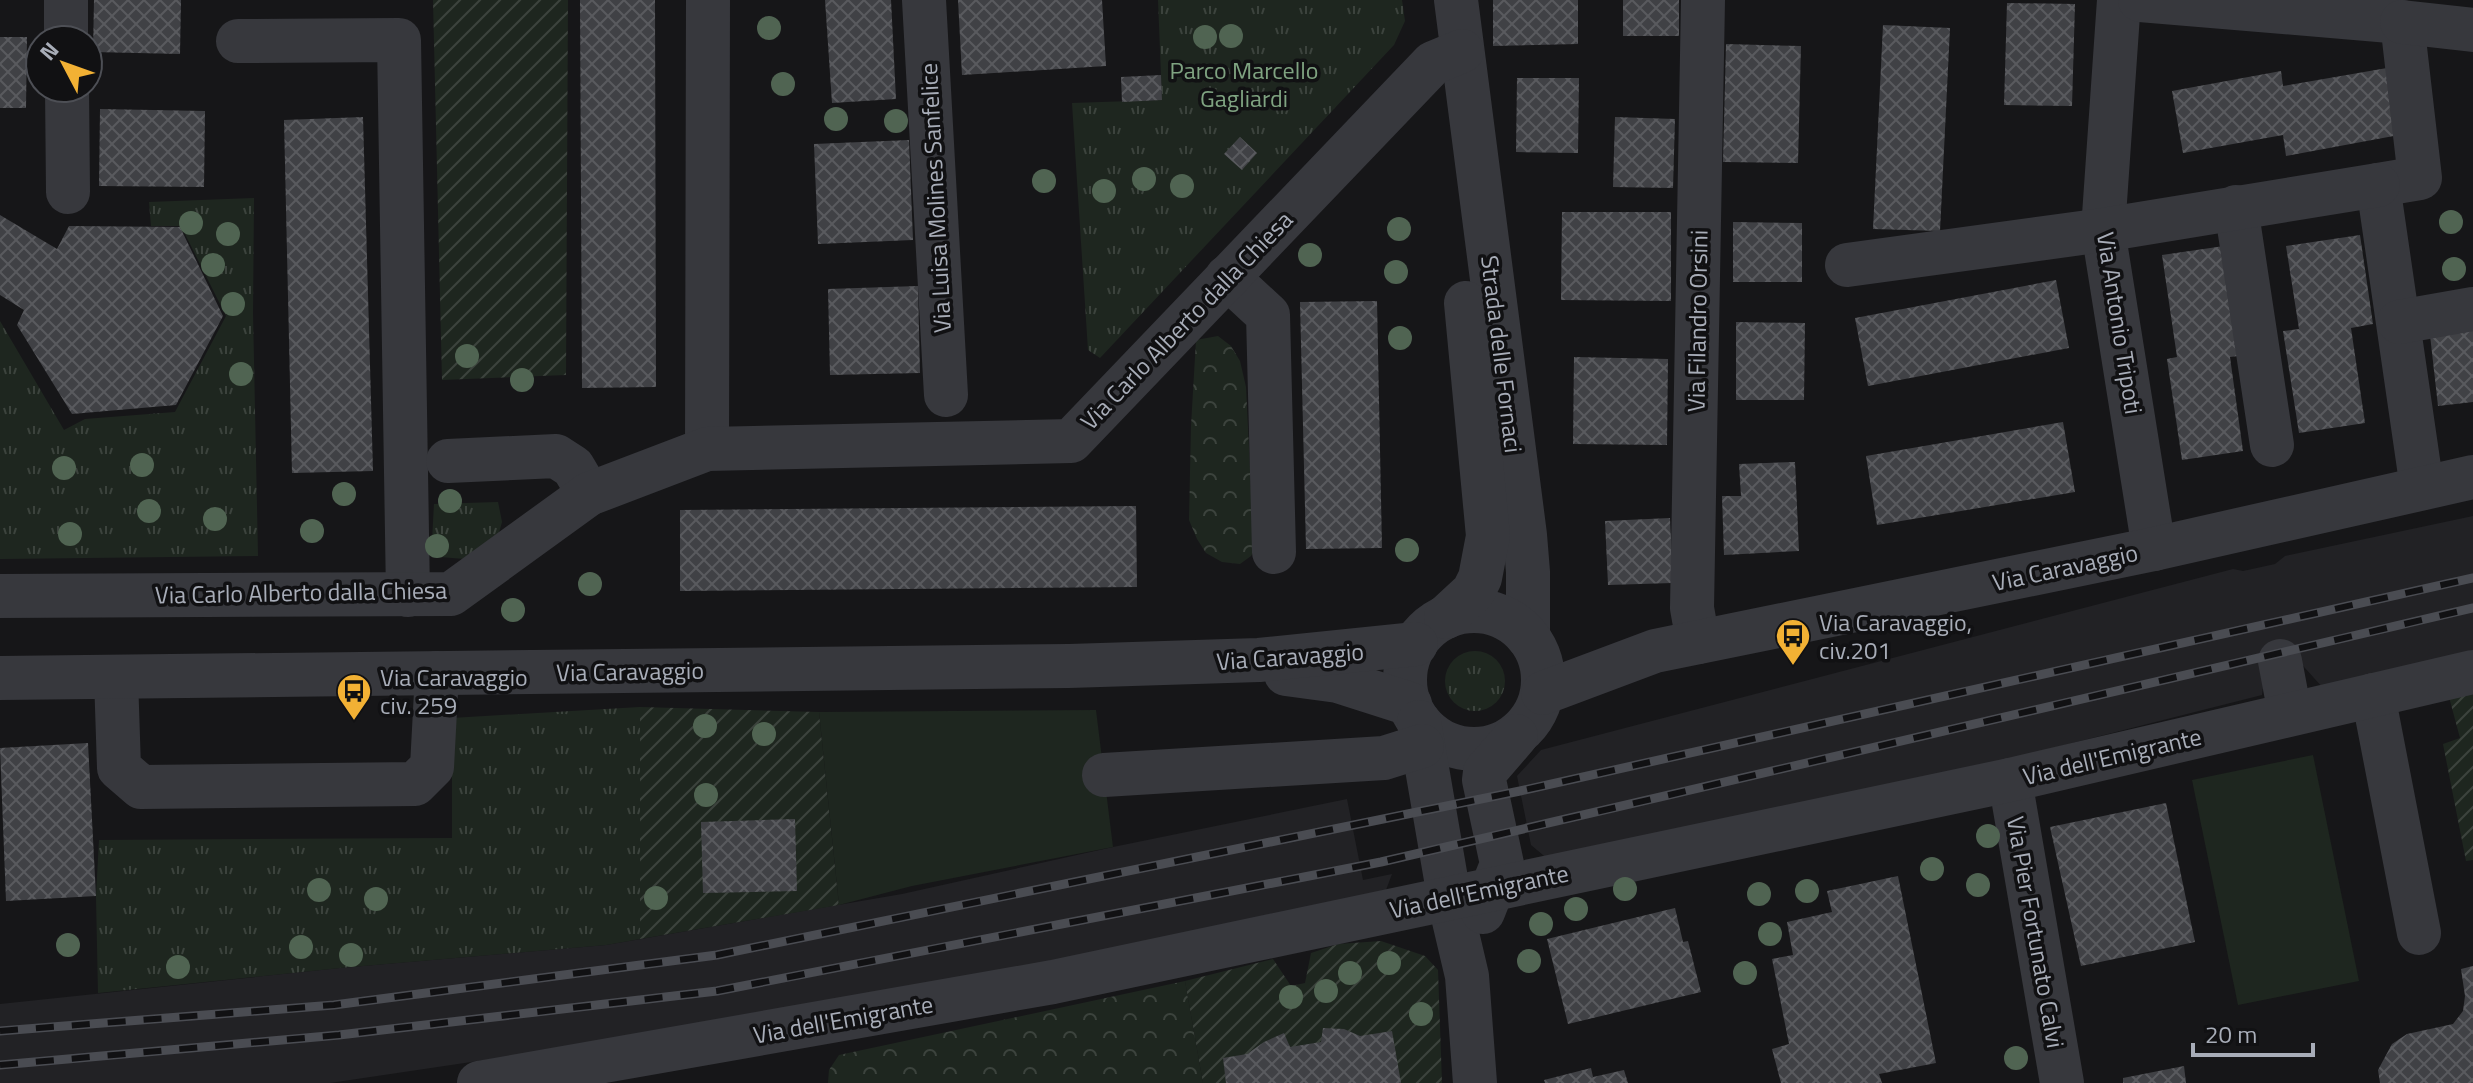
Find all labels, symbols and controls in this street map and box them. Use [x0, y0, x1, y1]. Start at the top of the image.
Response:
north arrow [24, 24, 104, 104]
text: N [31, 34, 67, 68]
park label: Parco Marcello Gagliardi [1170, 52, 1318, 116]
street label: Via Luisa Molines Sanfelice [910, 62, 960, 334]
street label: Via Carlo Alberto dalla Chiesa [1072, 202, 1300, 438]
street label: Via Antonio Tripoti [2088, 229, 2152, 417]
street label: Via Filandro Orsini [1677, 230, 1717, 412]
street label: Strada delle Fornaci [1472, 253, 1532, 455]
street label: Via Caravaggio [1989, 534, 2141, 600]
street label: Via Carlo Alberto dalla Chiesa [155, 571, 447, 613]
place label: Via Caravaggio, civ.201 [1819, 604, 1972, 668]
bus stop icon: Via Caravaggio, civ.201 [1774, 617, 1812, 667]
street label: Via Caravaggio [1215, 633, 1365, 679]
street label: Via Caravaggio [556, 652, 704, 690]
place label: Via Caravaggio civ. 259 [380, 659, 528, 723]
bus stop icon: Via Caravaggio civ. 259 [335, 672, 373, 722]
street label: Via dell'Emigrante [2019, 718, 2205, 794]
street label: Via Pier Fortunato Calvi [1998, 813, 2074, 1051]
street label: Via dell'Emigrante [1386, 854, 1572, 928]
street label: Via dell'Emigrante [750, 985, 936, 1053]
scale bar [2193, 1007, 2313, 1057]
text: 20 m [2205, 1016, 2257, 1052]

